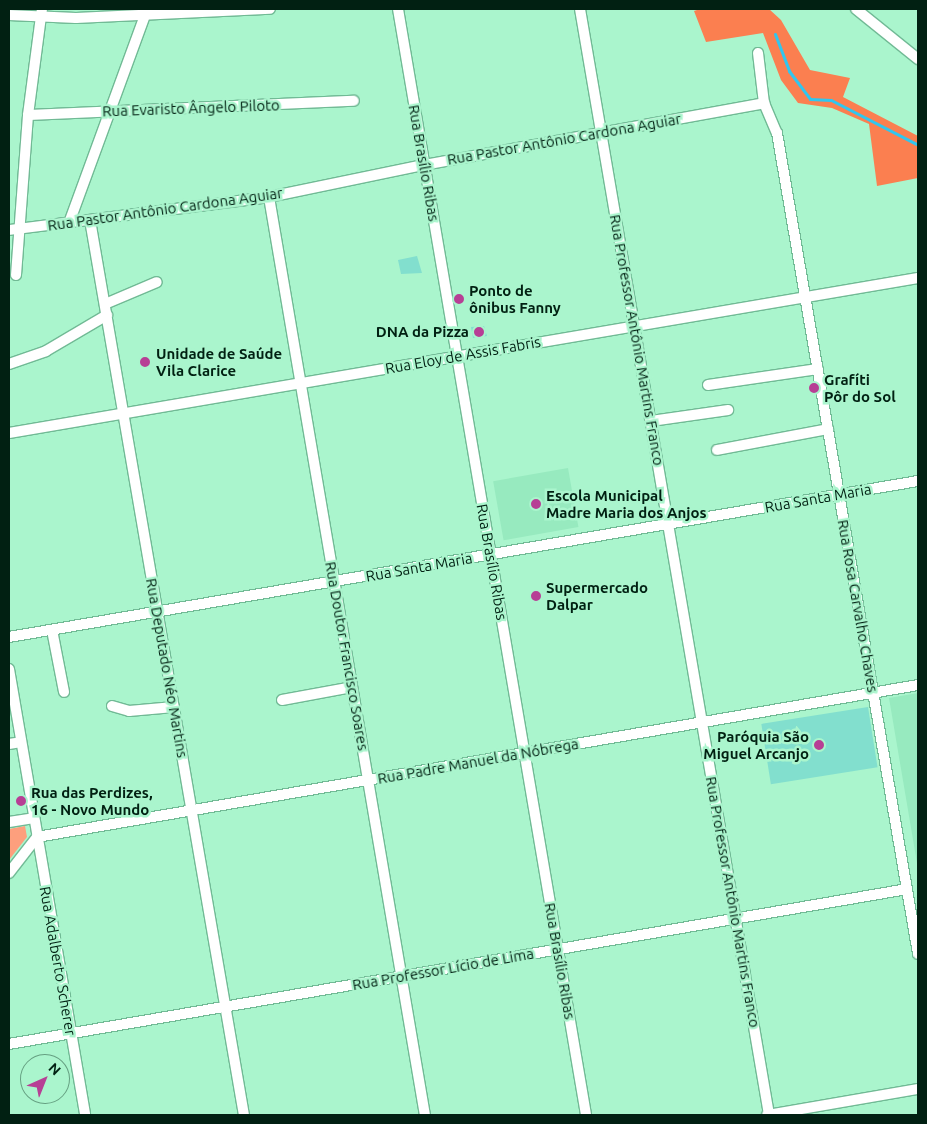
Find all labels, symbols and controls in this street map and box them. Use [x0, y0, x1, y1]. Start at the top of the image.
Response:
street label: Rua Evaristo Ângelo Piloto [102, 96, 280, 120]
street label: Rua Brasílio Ribas [405, 103, 443, 223]
street label: Rua Pastor Antônio Cardona Aguiar [446, 110, 682, 168]
street label: Rua Pastor Antônio Cardona Aguiar [46, 184, 284, 234]
street label: Rua Professor Antônio Martins Franco [606, 213, 668, 467]
place label: Ponto de ônibus Fanny [469, 281, 561, 316]
marker: Ponto de ônibus Fanny [453, 293, 465, 305]
place label: DNA da Pizza [376, 323, 469, 341]
marker: DNA da Pizza [473, 326, 485, 338]
street label: Rua Eloy de Assis Fabris [384, 332, 542, 378]
place label: Unidade de Saúde Vila Clarice [156, 344, 282, 379]
marker: Unidade de Saúde Vila Clarice [138, 355, 152, 369]
place label: Grafíti Pôr do Sol [824, 370, 896, 405]
marker: Grafíti Pôr do Sol [808, 382, 820, 394]
street label: Rua Santa Maria [763, 480, 873, 516]
place label: Escola Municipal Madre Maria dos Anjos [546, 486, 707, 521]
marker: Escola Municipal Madre Maria dos Anjos [530, 498, 542, 510]
street label: Rua Brasílio Ribas [473, 502, 511, 622]
street label: Rua Rosa Carvalho Chaves [834, 518, 882, 694]
street label: Rua Santa Maria [364, 549, 474, 585]
street label: Rua Doutor Francisco Soares [322, 560, 372, 752]
street label: Rua Deputado Néo Martins [142, 577, 192, 759]
place label: Supermercado Dalpar [546, 578, 648, 613]
marker: Supermercado Dalpar [530, 590, 542, 602]
place label: Paróquia São Miguel Arcanjo [703, 727, 809, 762]
street label: Rua Padre Manuel da Nóbrega [376, 734, 580, 788]
marker: Paróquia São Miguel Arcanjo [813, 739, 825, 751]
street label: Rua Professor Antônio Martins Franco [702, 775, 764, 1029]
place label: Rua das Perdizes, 16 - Novo Mundo [31, 783, 153, 818]
marker: Rua das Perdizes, 16 - Novo Mundo [15, 795, 27, 807]
street label: Rua Adalberto Scherer [36, 885, 80, 1037]
street label: Rua Brasílio Ribas [541, 901, 579, 1021]
street label: Rua Professor Lício de Lima [351, 944, 535, 994]
north arrow [20, 1054, 70, 1104]
text: N [45, 1060, 64, 1078]

